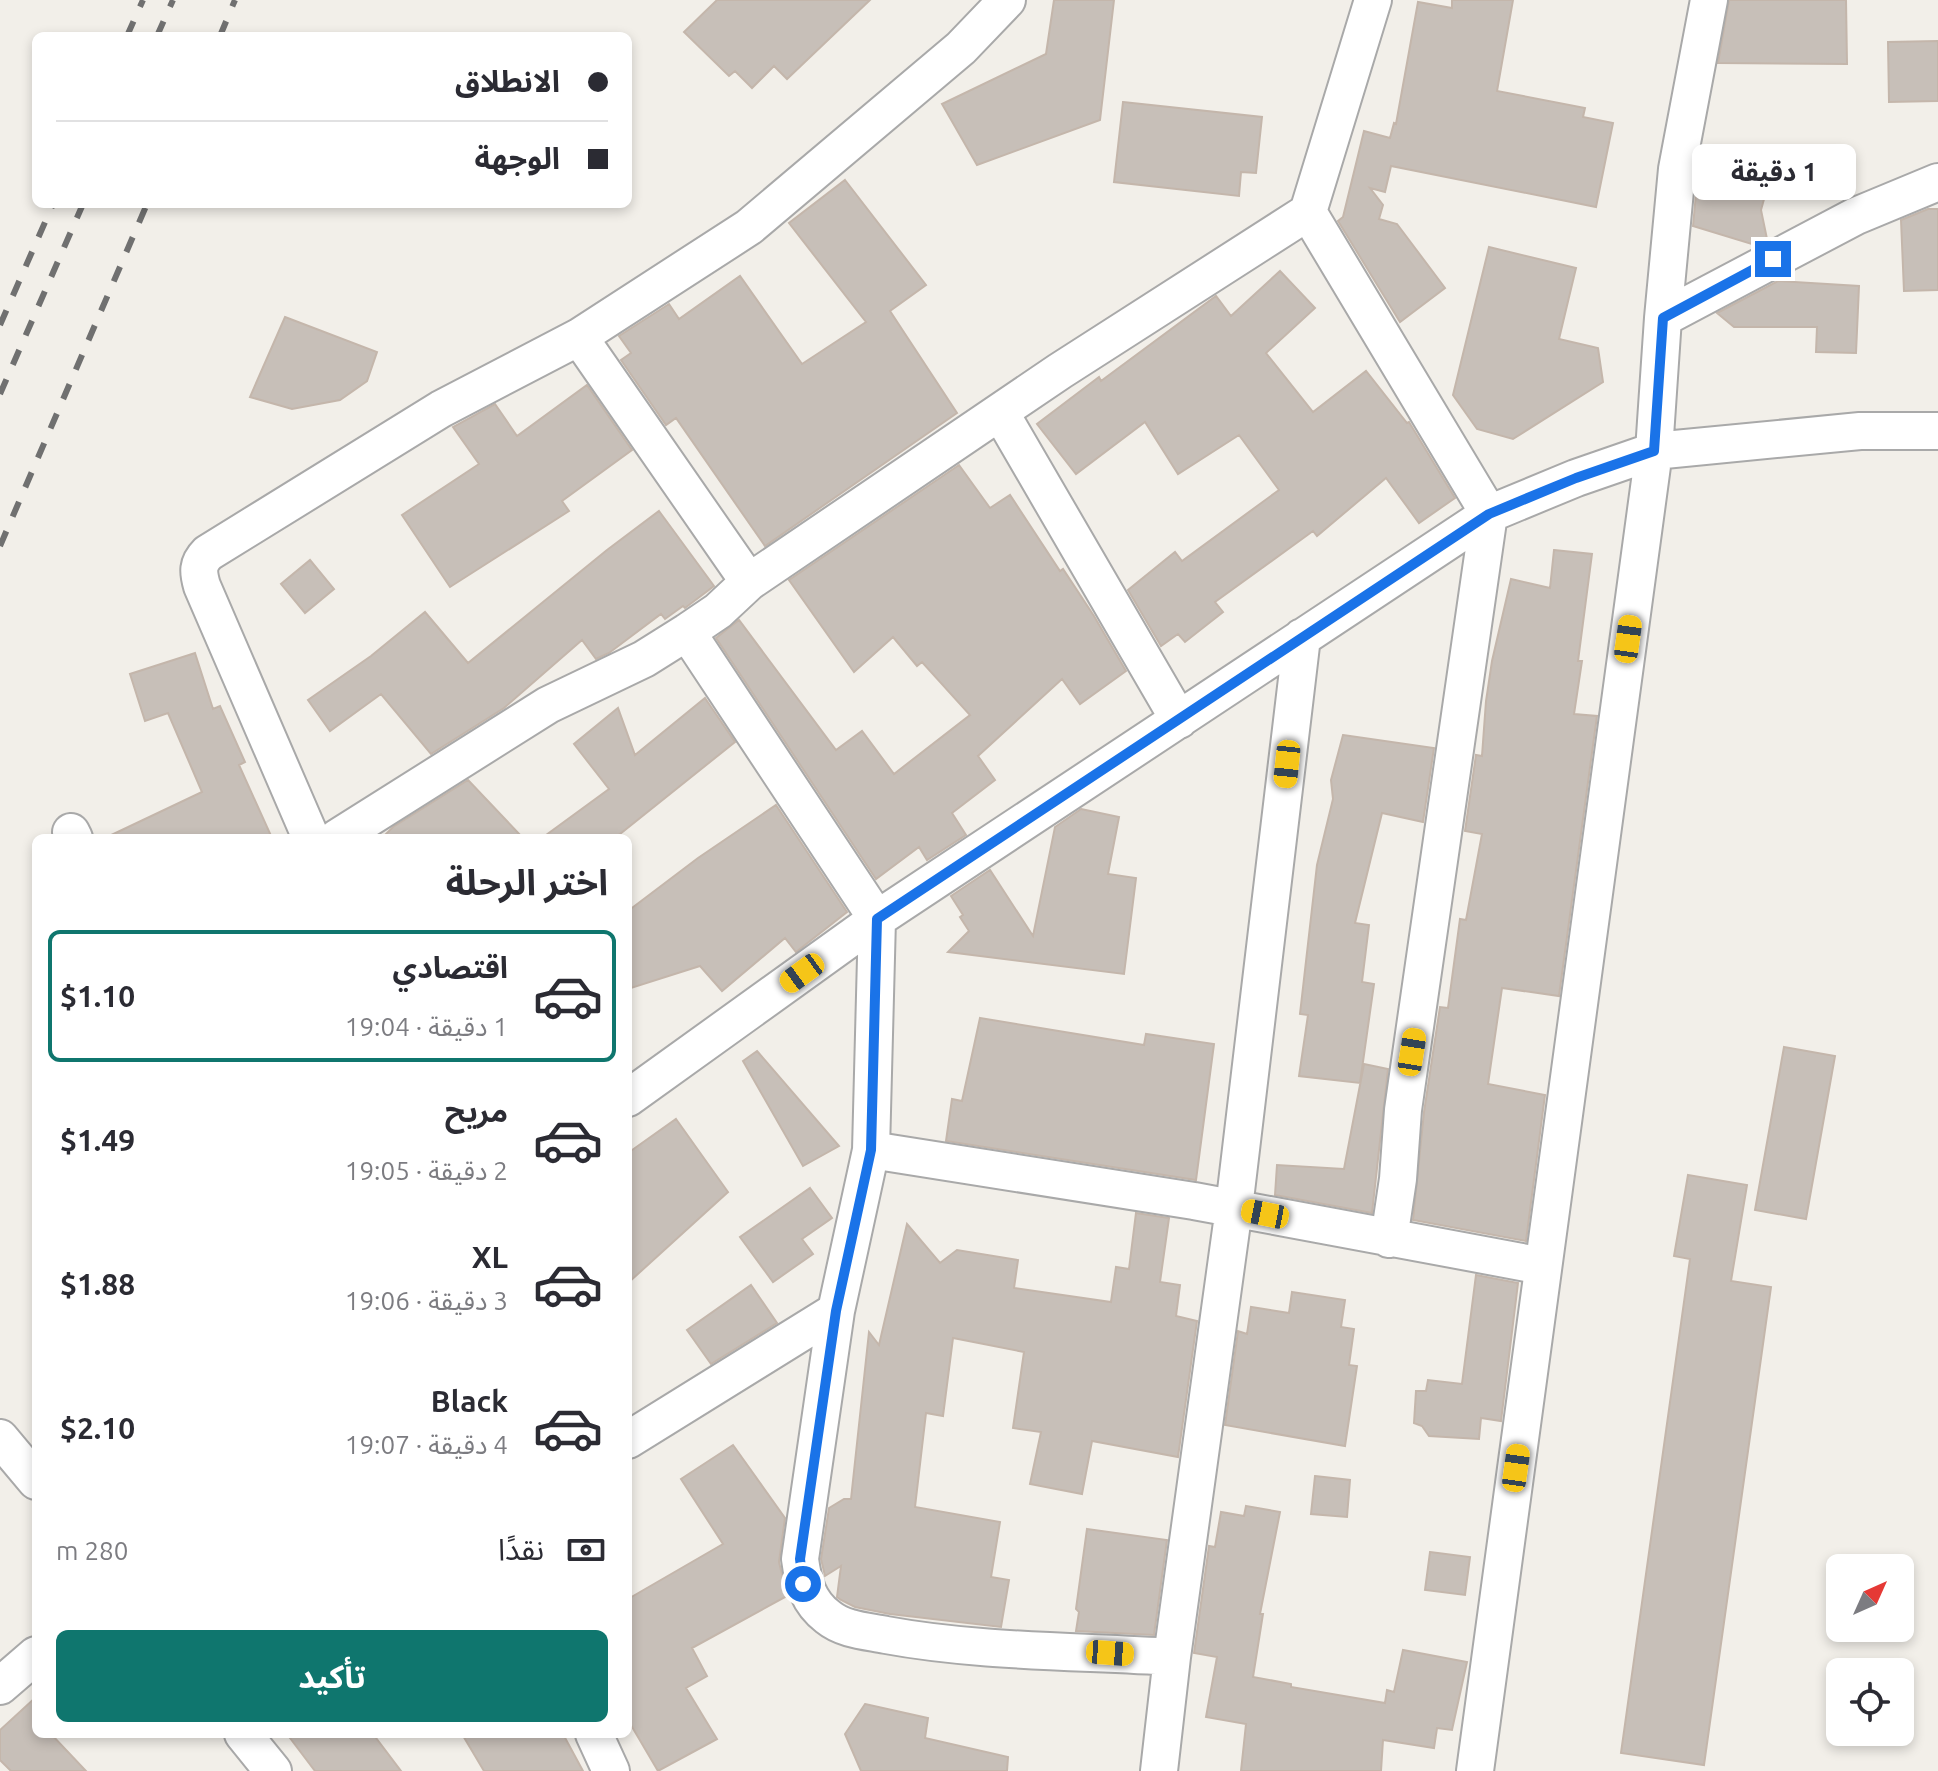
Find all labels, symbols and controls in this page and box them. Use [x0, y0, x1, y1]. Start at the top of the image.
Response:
text: الانطلاق [455, 64, 560, 98]
text: الوجهة [475, 141, 560, 175]
callout: 1 دقيقة [1691, 143, 1855, 199]
text: 1 دقيقة [1731, 157, 1817, 186]
route end [1755, 241, 1791, 277]
car [1613, 614, 1643, 664]
car [1273, 739, 1301, 789]
text: اختر الرحلة [446, 861, 608, 902]
car [776, 949, 828, 997]
text: اقتصادي [393, 950, 508, 984]
icon: car [532, 960, 604, 1032]
text: $1.10 [60, 979, 135, 1013]
text: 1 دقيقة · 19:04 [345, 1012, 508, 1041]
car [1396, 1026, 1428, 1078]
text: مريح [445, 1094, 508, 1128]
icon: car [532, 1104, 604, 1176]
text: $1.49 [60, 1123, 135, 1157]
text: 2 دقيقة · 19:05 [345, 1156, 508, 1185]
car [1239, 1198, 1291, 1230]
text: XL [472, 1240, 508, 1274]
icon: car [532, 1248, 604, 1320]
text: $1.88 [60, 1267, 135, 1301]
text: 3 دقيقة · 19:06 [345, 1286, 508, 1315]
text: Black [431, 1384, 508, 1418]
icon: car [532, 1392, 604, 1464]
text: $2.10 [60, 1411, 135, 1445]
text: 4 دقيقة · 19:07 [345, 1430, 508, 1459]
car [1501, 1443, 1531, 1493]
icon: cash [564, 1528, 608, 1572]
text: نقدًا [498, 1532, 544, 1566]
text: 280 m [56, 1536, 128, 1565]
north arrow [1826, 1554, 1914, 1642]
map controls [1826, 1554, 1914, 1746]
route start [785, 1566, 821, 1602]
button: تأكيد [56, 1630, 608, 1722]
car [1085, 1639, 1135, 1667]
button: locate [1826, 1658, 1914, 1746]

